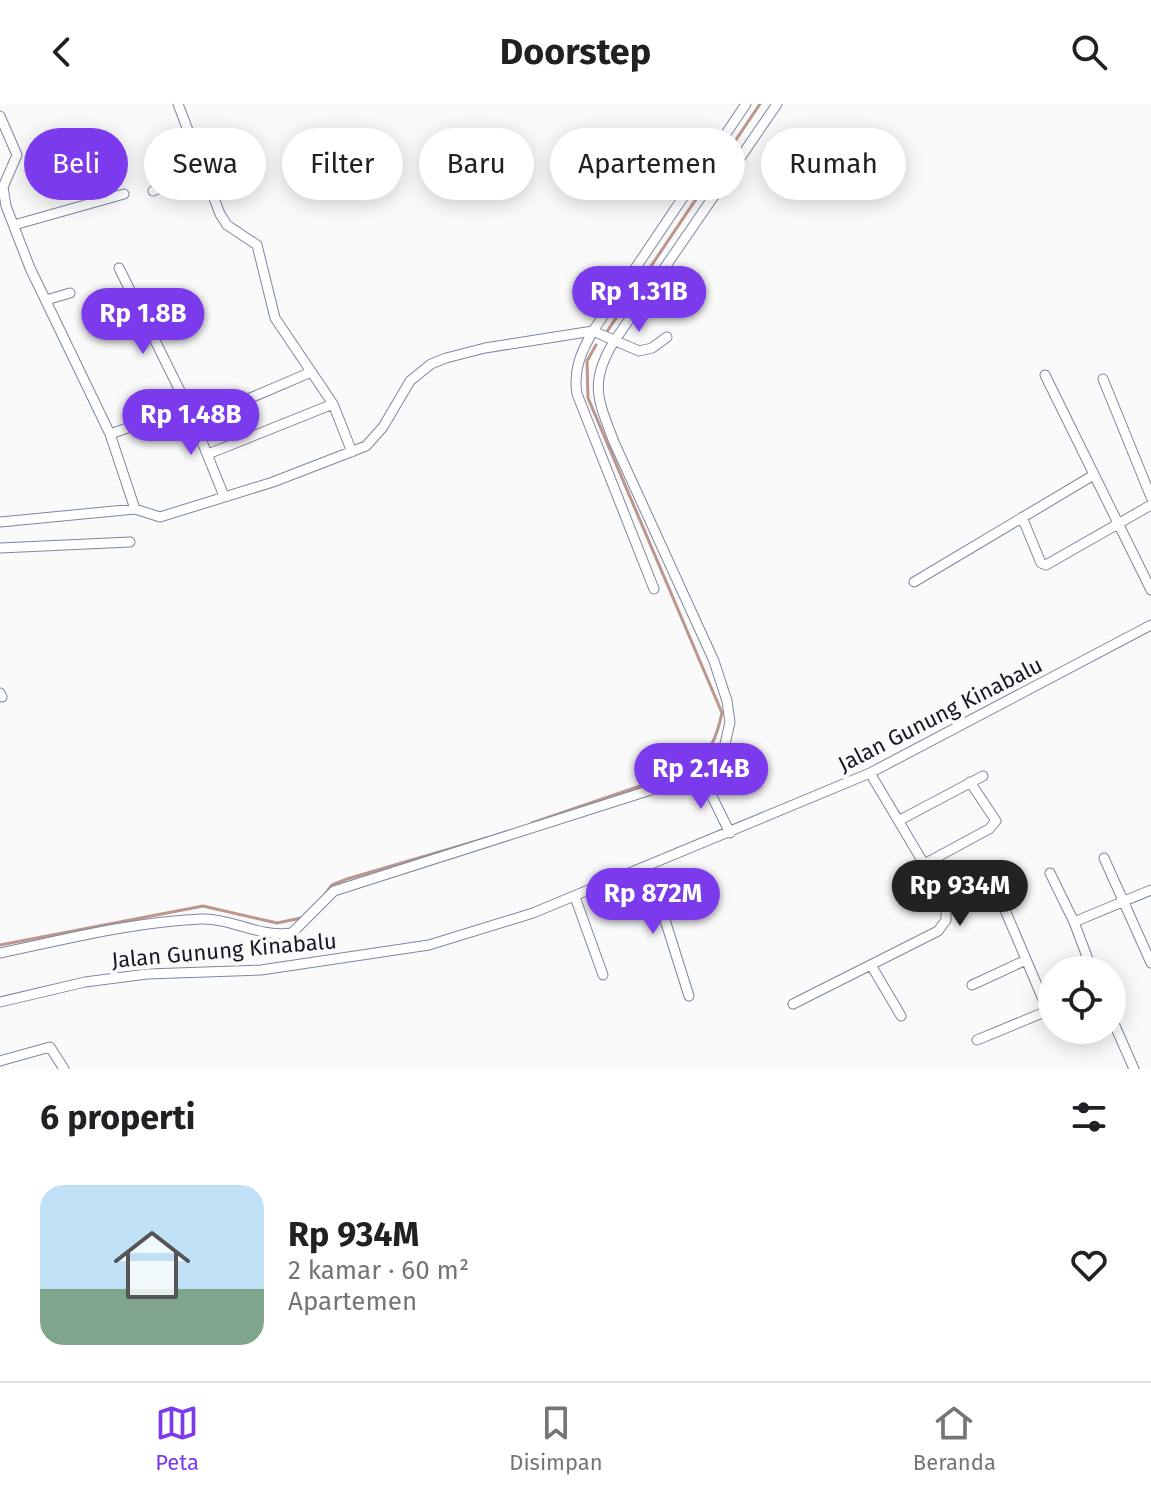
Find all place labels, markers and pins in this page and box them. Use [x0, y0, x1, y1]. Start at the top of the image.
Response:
pin: Rp 1.31B [556, 266, 722, 334]
pin: Rp 1.8B [69, 288, 217, 356]
pin: Rp 1.48B [108, 389, 274, 457]
pin: Rp 2.14B [618, 743, 784, 811]
pin: Rp 934M [886, 860, 1034, 928]
pin: Rp 872M [579, 868, 727, 936]

